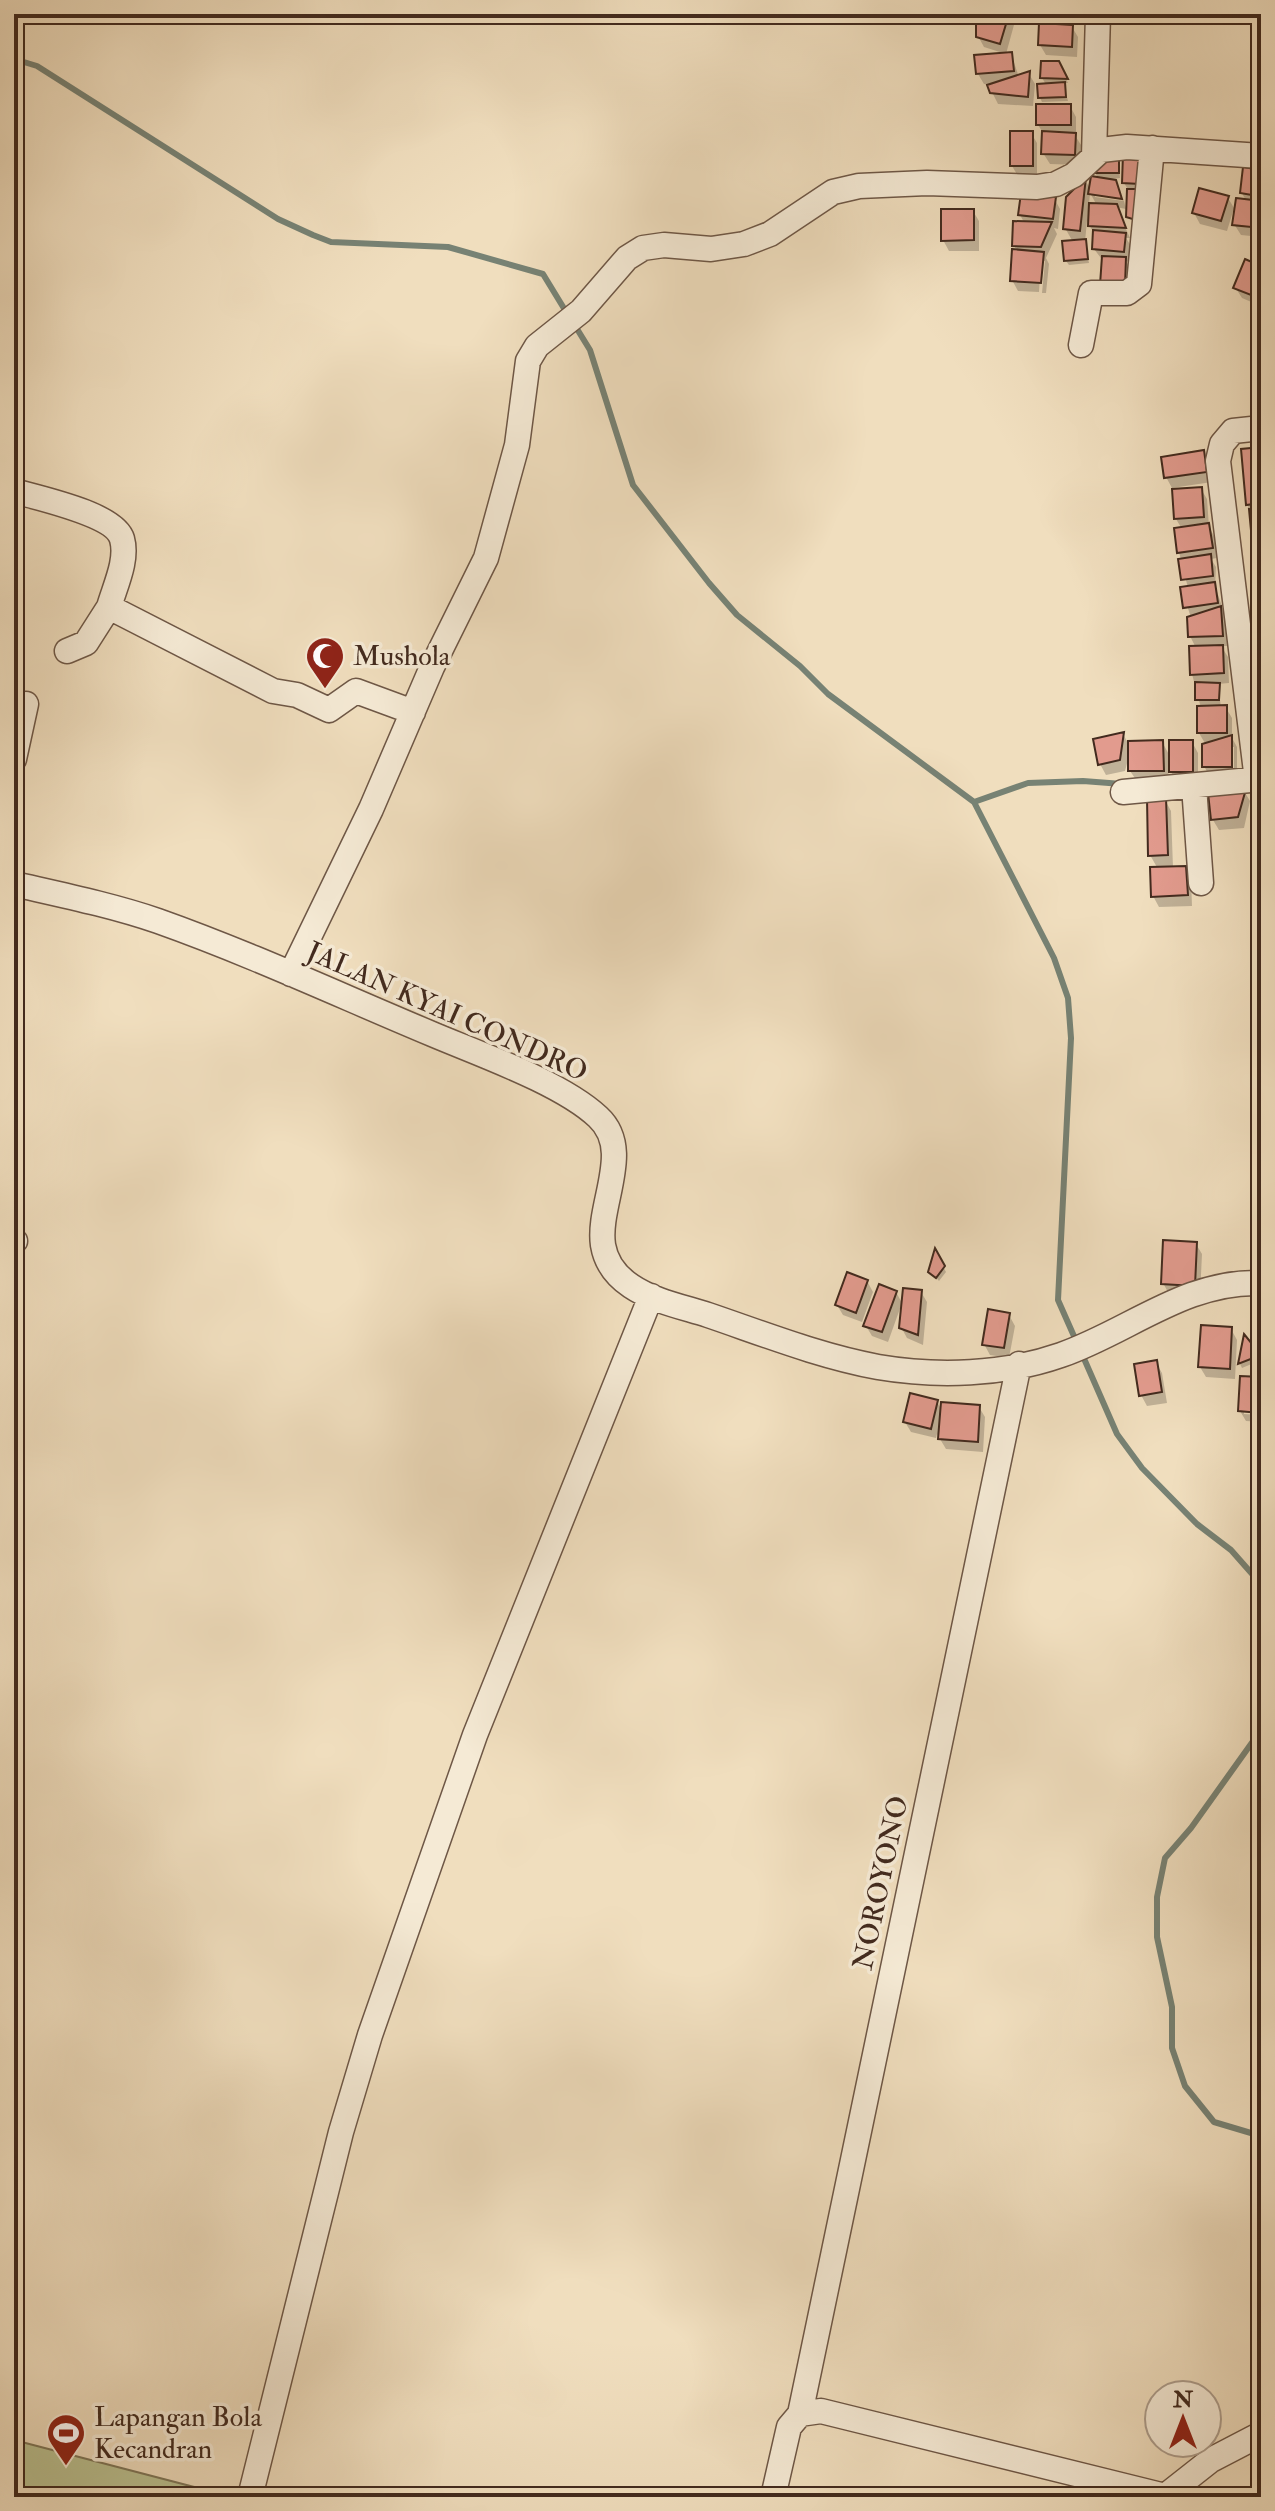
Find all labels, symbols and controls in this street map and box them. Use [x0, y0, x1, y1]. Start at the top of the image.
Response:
mosque icon: Mushola [304, 635, 346, 690]
place label: Mushola [353, 639, 451, 674]
street label: JALAN KYAI CONDRO [300, 934, 593, 1090]
street label: NOROYONO [846, 1793, 916, 1973]
north arrow [1143, 2379, 1223, 2459]
text: N [1172, 2386, 1193, 2414]
place label: Lapangan Bola Kecandran [94, 2400, 262, 2467]
sports icon: Lapangan Bola Kecandran [45, 2412, 87, 2467]

